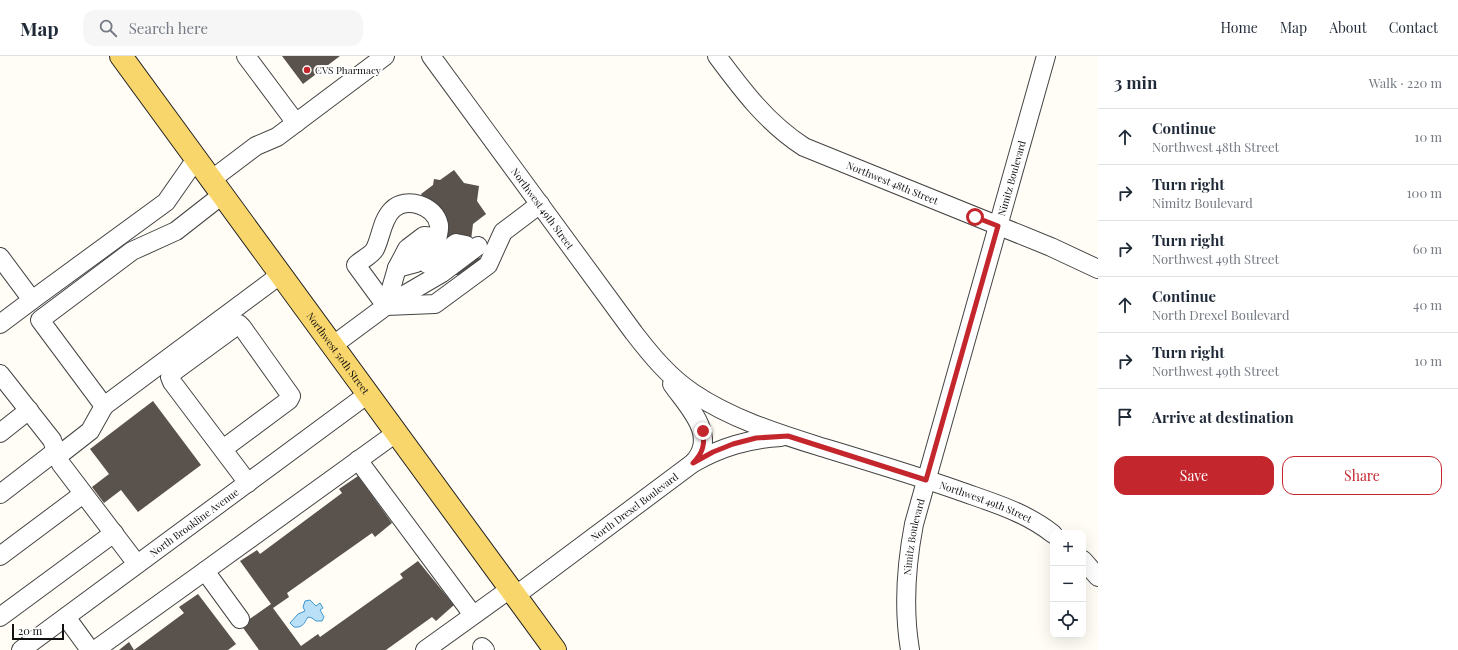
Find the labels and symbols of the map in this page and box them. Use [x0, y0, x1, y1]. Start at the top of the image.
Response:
place label: CVS Pharmacy [315, 63, 381, 77]
marker: CVS Pharmacy [302, 65, 312, 75]
street label: Nimitz Boulevard [994, 139, 1029, 218]
street label: Northwest 48th Street [844, 158, 941, 208]
street label: Northwest 49th Street [508, 165, 578, 252]
route start [966, 208, 984, 226]
street label: Northwest 50th Street [303, 309, 373, 397]
route end [694, 422, 712, 440]
street label: North Drexel Boulevard [588, 469, 681, 544]
street label: Northwest 49th Street [938, 478, 1035, 526]
street label: North Brookline Avenue [147, 485, 241, 560]
street label: Nimitz Boulevard [900, 497, 928, 576]
scale bar [12, 622, 64, 641]

